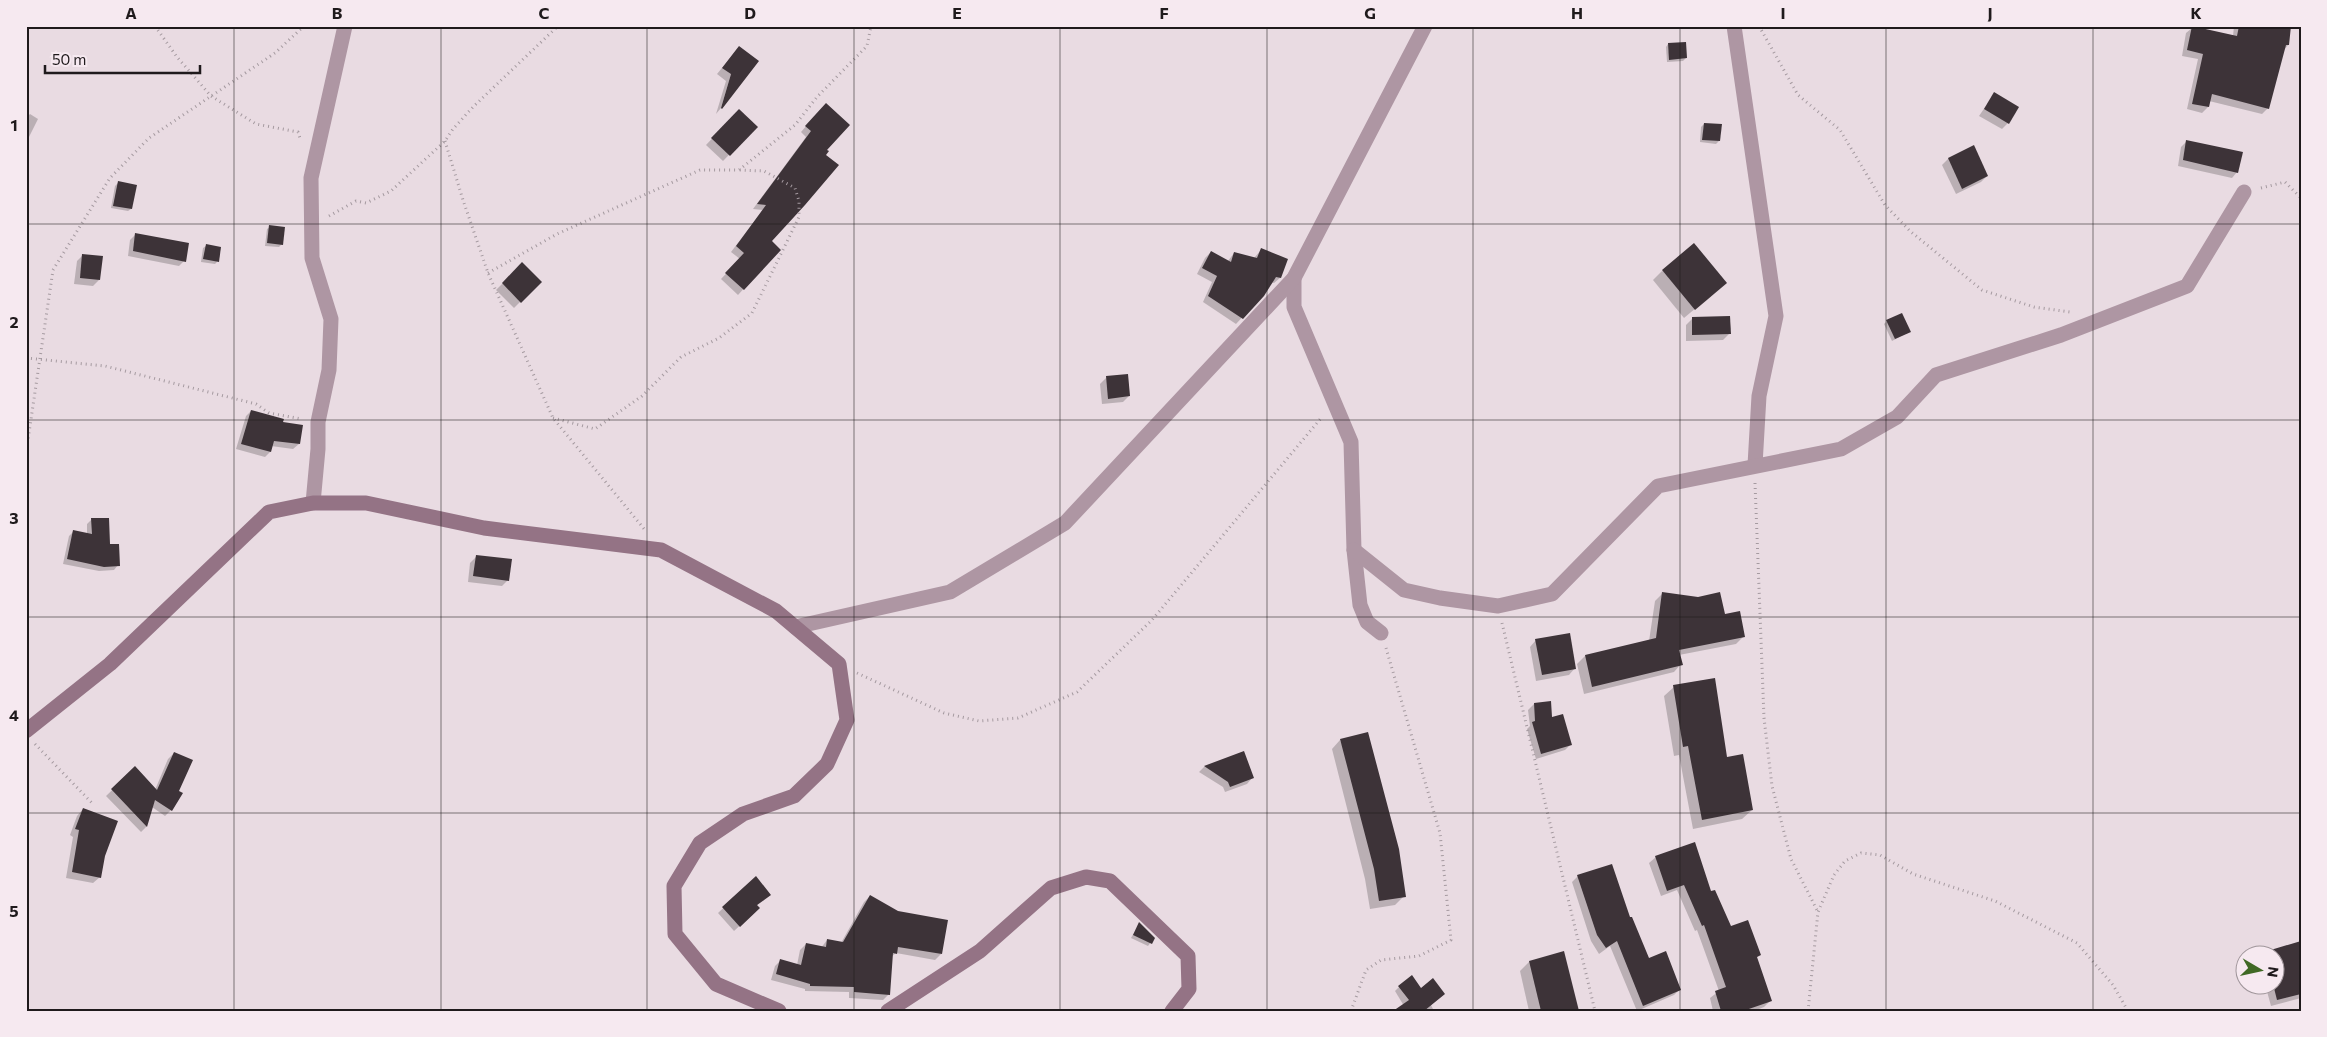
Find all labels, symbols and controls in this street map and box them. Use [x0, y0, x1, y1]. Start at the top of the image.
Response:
text: A [125, 3, 137, 22]
text: B [332, 3, 343, 22]
text: C [539, 3, 550, 22]
text: D [744, 3, 756, 22]
text: E [952, 3, 962, 22]
text: F [1159, 3, 1169, 22]
text: G [1364, 3, 1376, 22]
text: H [1571, 3, 1583, 22]
text: I [1780, 3, 1786, 22]
text: J [1987, 3, 1993, 22]
text: K [2190, 3, 2202, 22]
scale bar [45, 42, 200, 74]
text: 50 m [52, 50, 86, 68]
text: 1 [10, 115, 18, 134]
text: 2 [9, 312, 19, 331]
text: 3 [9, 508, 19, 527]
text: 4 [9, 705, 19, 724]
text: 5 [9, 901, 19, 920]
north arrow [2234, 944, 2284, 994]
text: N [2264, 966, 2283, 979]

